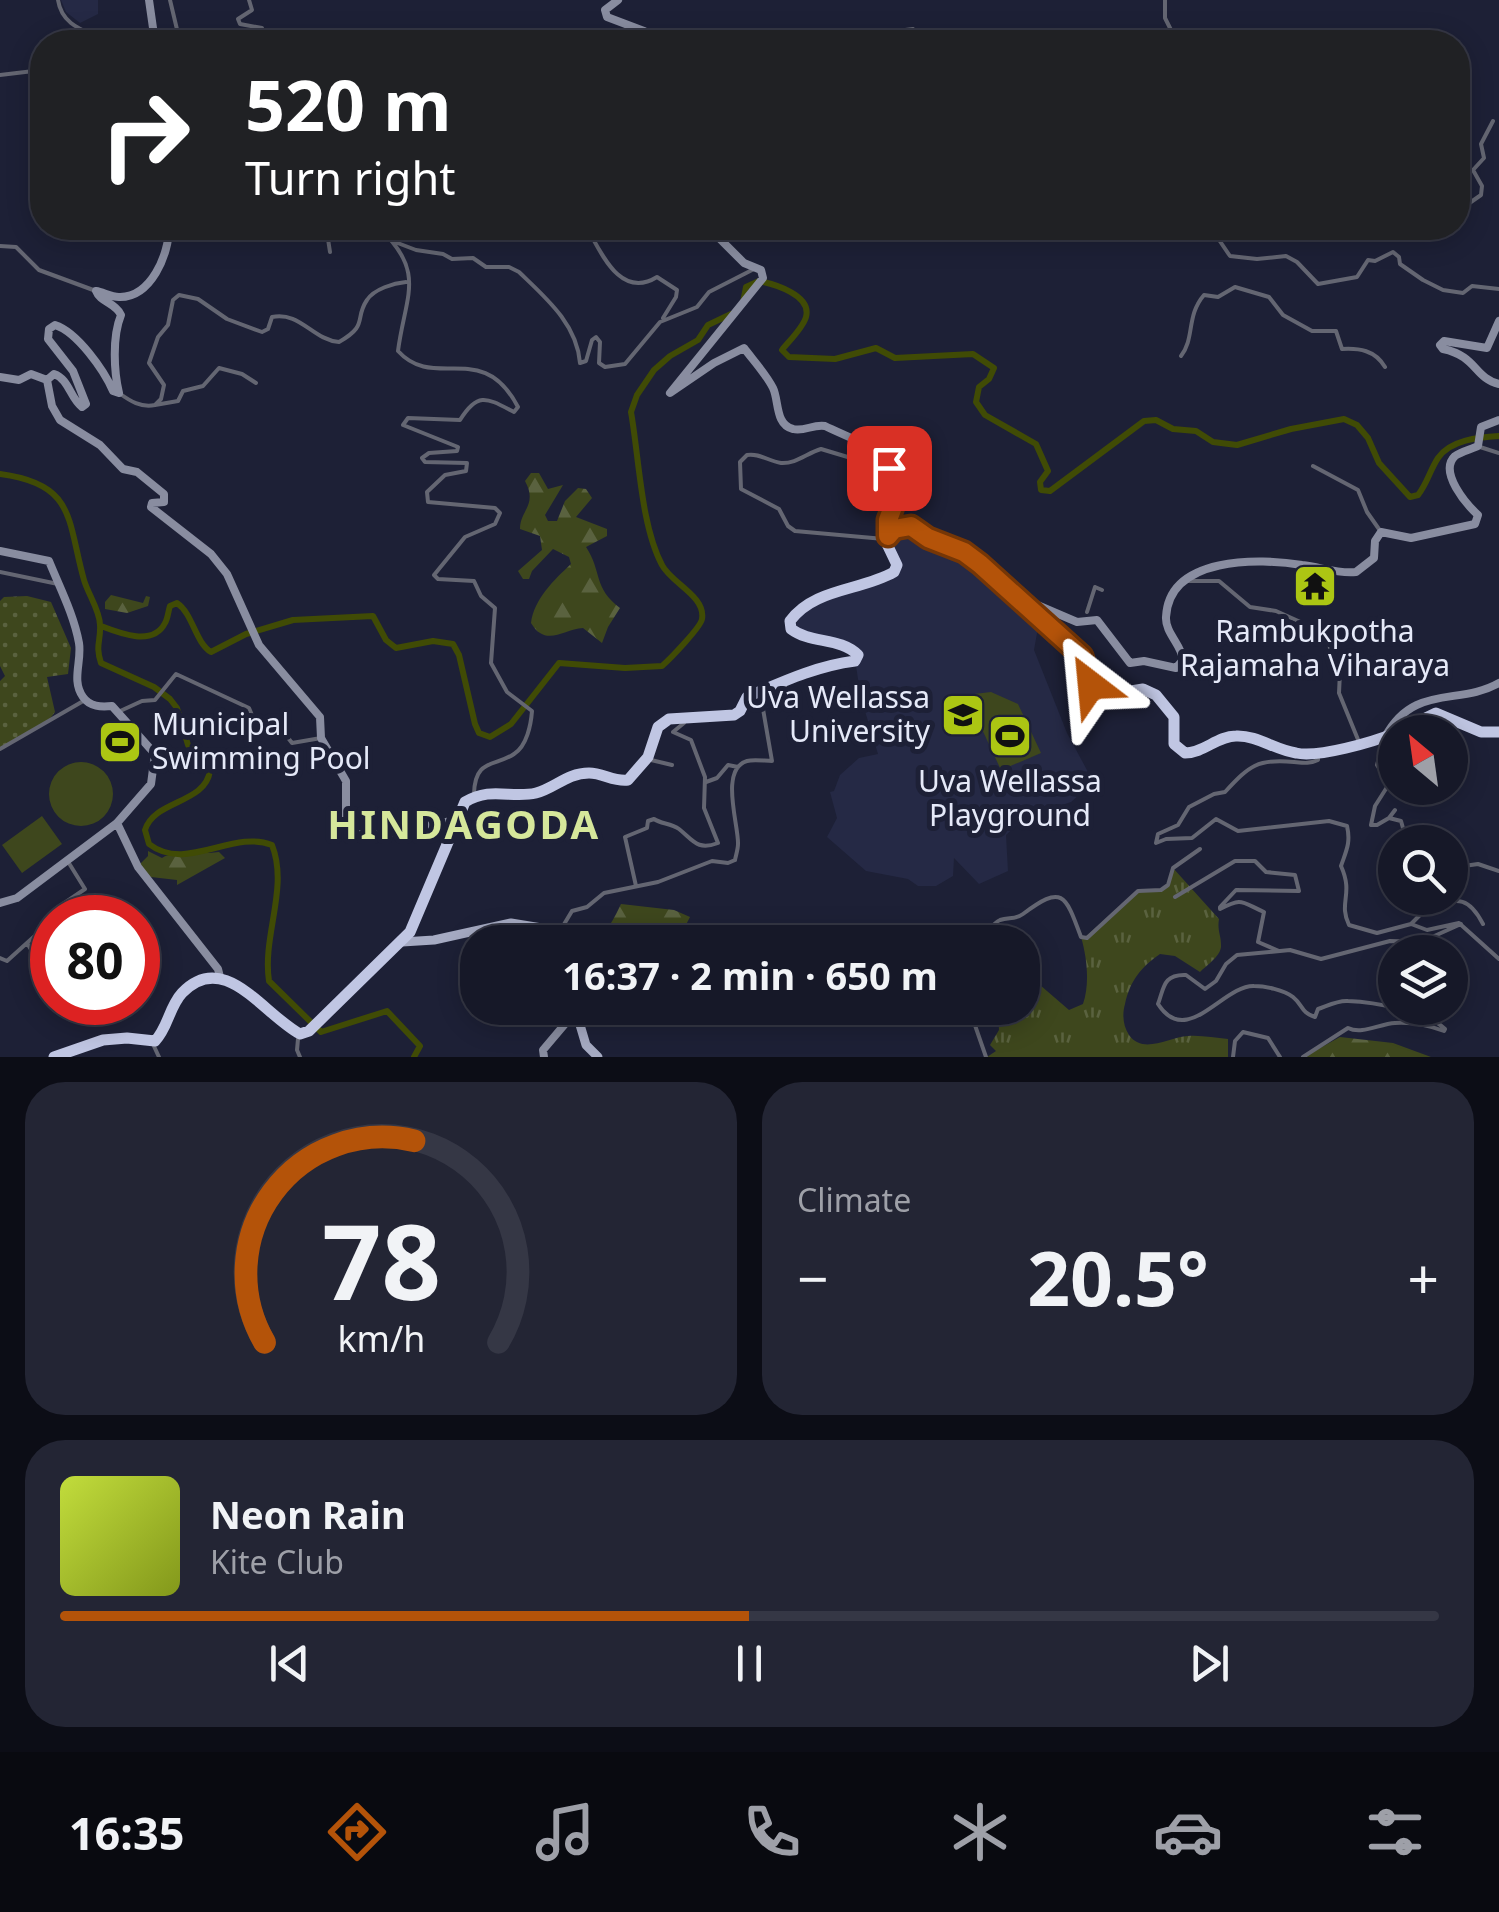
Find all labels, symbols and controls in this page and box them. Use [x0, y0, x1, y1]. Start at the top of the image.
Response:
text: 520 m [245, 56, 452, 152]
icon: right [80, 70, 210, 200]
text: Turn right [245, 147, 456, 208]
pin [847, 426, 932, 511]
icon: arrive [862, 441, 917, 496]
temple icon: Rambukpotha Rajamaha Viharaya [1292, 563, 1338, 609]
place label: Rambukpotha Rajamaha Viharaya [1180, 610, 1450, 685]
position arrow [1039, 633, 1143, 737]
place label: Uva Wellassa University [746, 676, 931, 751]
school or university icon: Uva Wellassa University [940, 692, 986, 738]
place label: Municipal Swimming Pool [152, 703, 371, 778]
sports icon: Uva Wellassa Playground [987, 713, 1033, 759]
north arrow [1378, 715, 1468, 805]
map controls [1378, 715, 1468, 1025]
sports icon: Municipal Swimming Pool [97, 719, 143, 765]
place label: Uva Wellassa Playground [918, 760, 1102, 835]
district label: HINDAGODA [327, 796, 601, 851]
button: search [1378, 825, 1468, 915]
speed limit sign: 80 [30, 895, 160, 1025]
button: layers [1378, 935, 1468, 1025]
text: 16:37 · 2 min · 650 m [562, 949, 938, 1001]
text: Climate [797, 1178, 911, 1221]
text: 78 [322, 1189, 440, 1330]
text: 20.5° [1027, 1226, 1209, 1328]
text: − [797, 1240, 828, 1315]
text: + [1408, 1240, 1439, 1315]
text: km/h [337, 1314, 425, 1362]
text: Neon Rain [210, 1488, 406, 1540]
text: Kite Club [210, 1540, 344, 1583]
icon: previous [262, 1636, 317, 1691]
icon: pause [722, 1636, 777, 1691]
icon: next [1182, 1636, 1237, 1691]
icon: directions [322, 1797, 392, 1867]
icon: music [530, 1797, 600, 1867]
icon: phone [737, 1797, 807, 1867]
icon: climate [945, 1797, 1015, 1867]
icon: car [1153, 1797, 1223, 1867]
icon: filters [1360, 1797, 1430, 1867]
text: 16:35 [69, 1802, 184, 1863]

